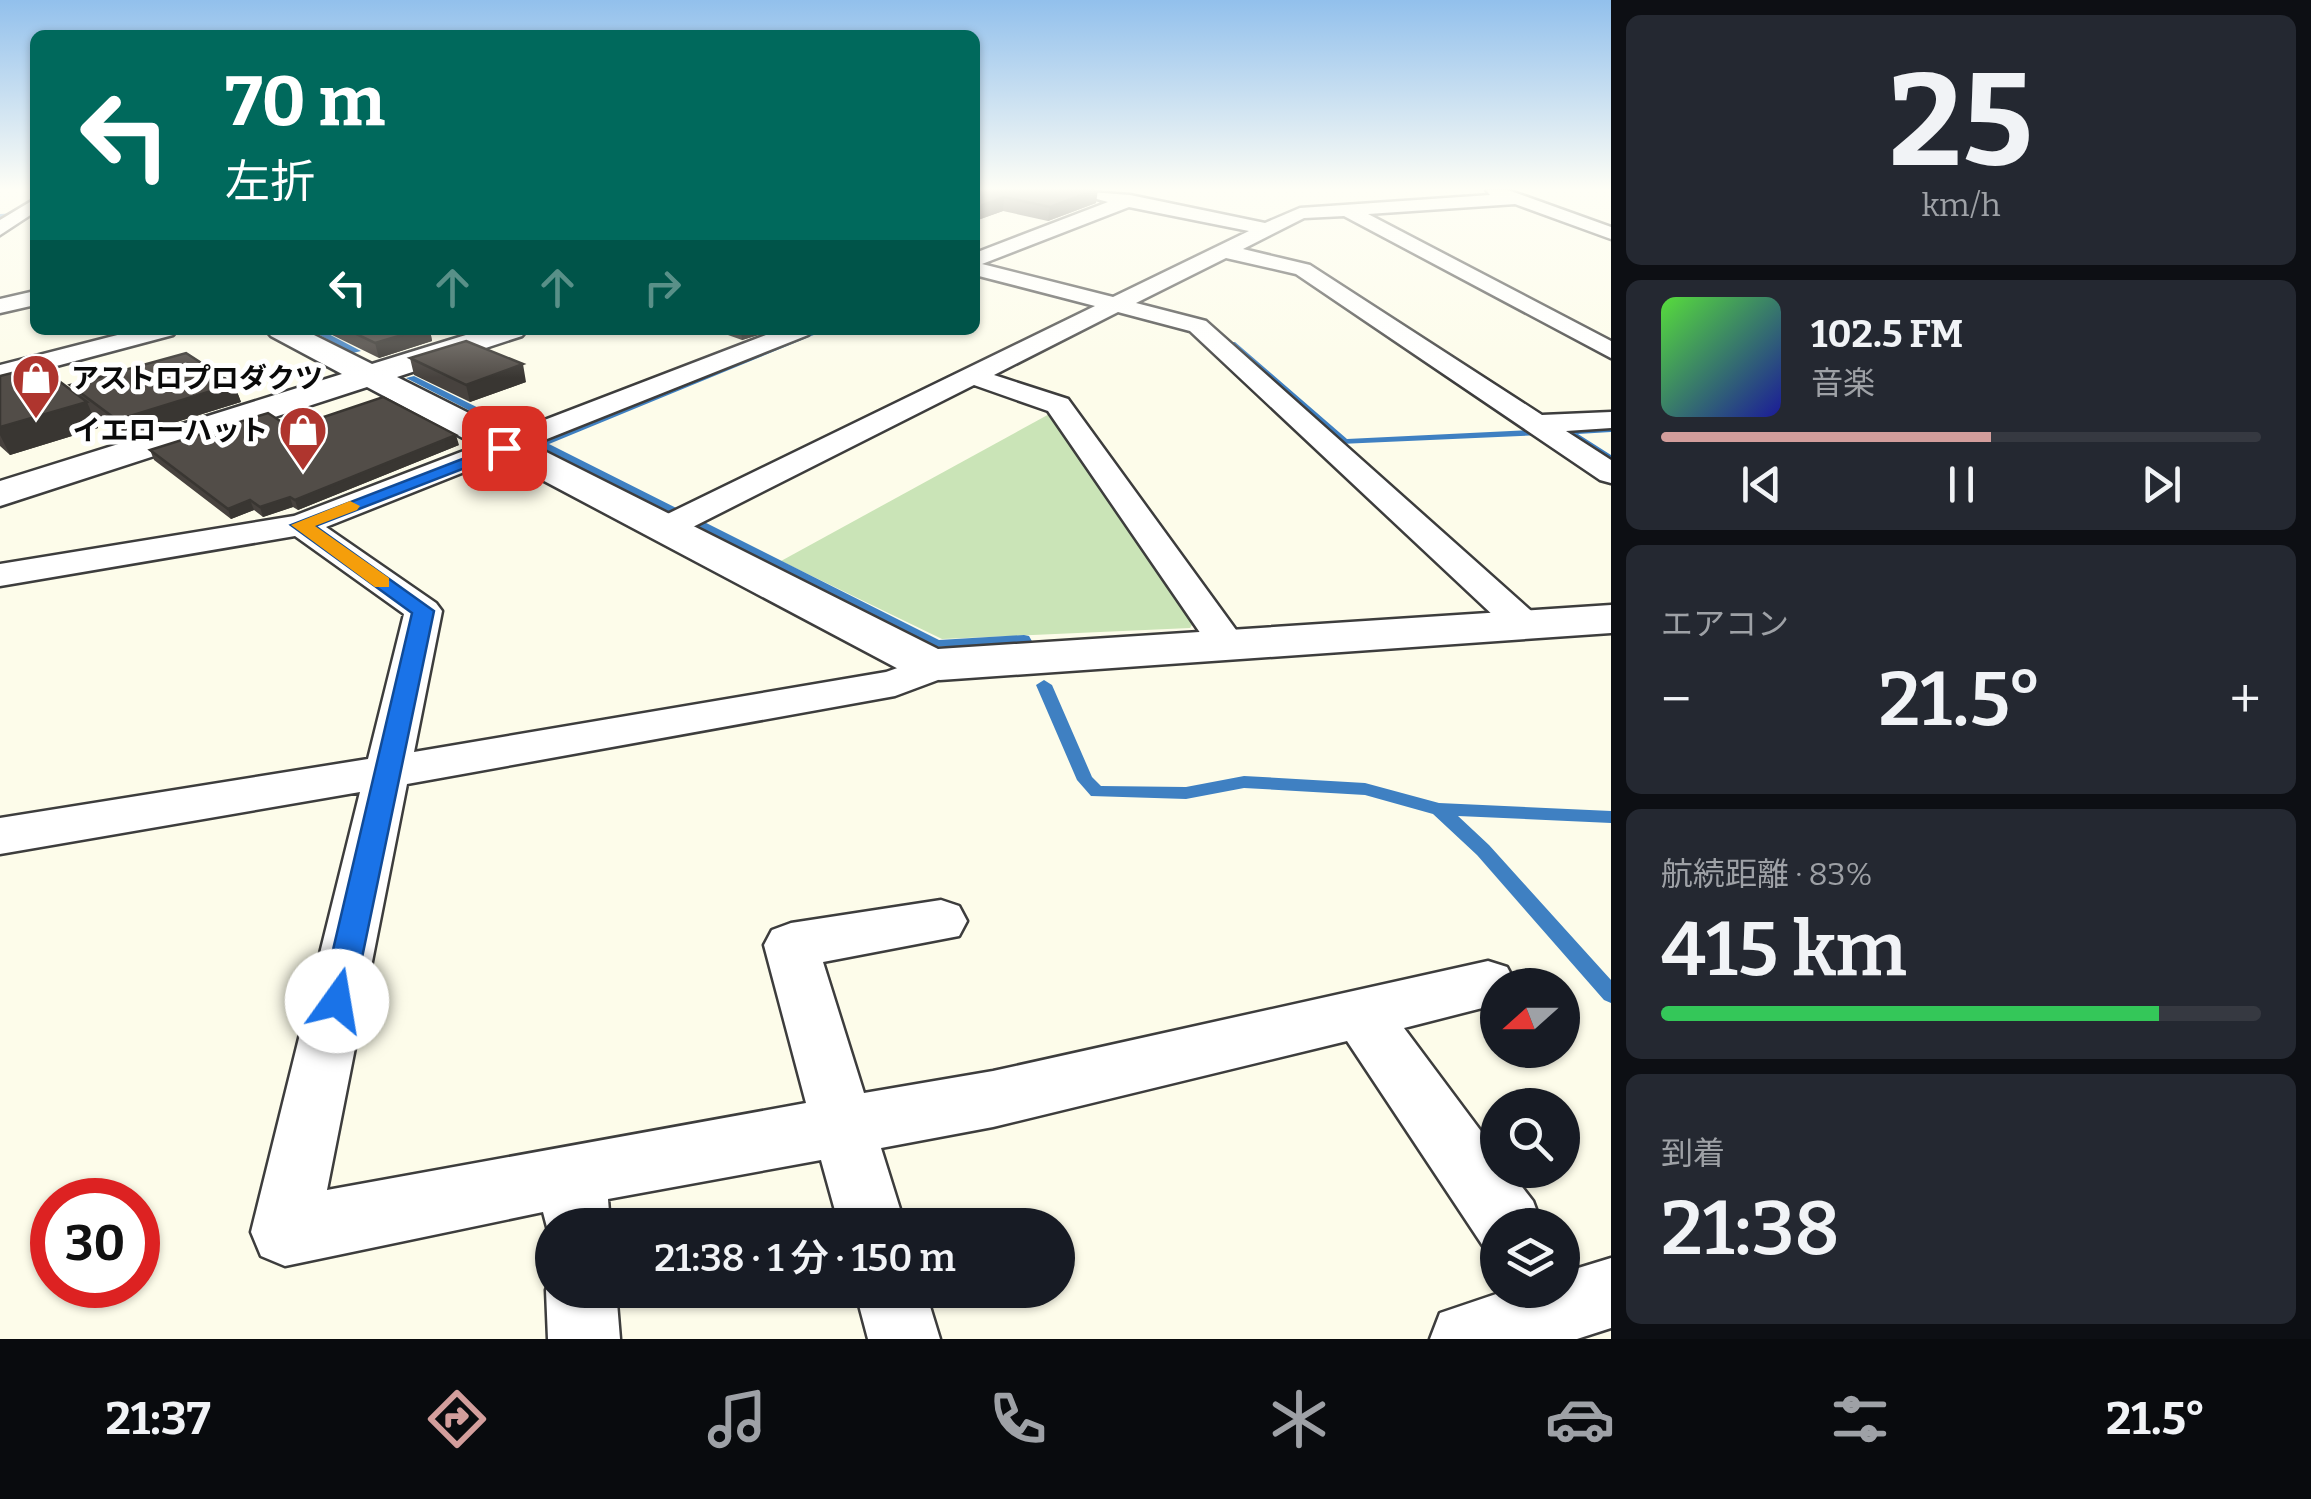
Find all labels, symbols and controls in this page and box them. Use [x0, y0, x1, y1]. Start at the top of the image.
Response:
text: 25 [1889, 43, 2033, 199]
text: 70 m [225, 60, 385, 144]
icon: left [60, 70, 190, 200]
text: 左折 [225, 155, 315, 209]
text: km/h [1921, 186, 2001, 224]
icon: left [320, 260, 375, 315]
icon: ahead [425, 260, 480, 315]
icon: ahead [530, 260, 585, 315]
icon: right [635, 260, 690, 315]
text: 102.5 FM [1811, 311, 1963, 357]
shop icon: アストロプロダクツ [10, 352, 62, 420]
place label: アストロプロダクツ [71, 362, 323, 395]
text: 音楽 [1811, 364, 1875, 402]
shop icon: イエローハット [277, 404, 329, 472]
pin [462, 406, 547, 491]
place label: イエローハット [73, 414, 268, 447]
icon: arrive [477, 421, 532, 476]
icon: previous [1734, 457, 1789, 512]
icon: pause [1934, 457, 1989, 512]
icon: next [2134, 457, 2189, 512]
text: エアコン [1661, 605, 1789, 643]
text: 21.5° [1879, 655, 2042, 745]
text: − [1661, 667, 1691, 733]
text: + [2230, 667, 2261, 733]
text: 航続距離 · 83% [1661, 855, 1873, 893]
text: 415 km [1661, 905, 1907, 995]
position arrow [285, 949, 389, 1053]
north arrow [1480, 968, 1580, 1068]
map controls [1480, 968, 1580, 1308]
button: search [1480, 1088, 1580, 1188]
text: 到着 [1661, 1134, 1725, 1172]
speed limit sign: 30 [30, 1178, 160, 1308]
text: 21:38 [1661, 1184, 1840, 1274]
button: layers [1480, 1208, 1580, 1308]
text: 21:38 · 1 分 · 150 m [654, 1235, 956, 1281]
icon: directions [422, 1384, 492, 1454]
icon: music [702, 1384, 772, 1454]
icon: phone [983, 1384, 1053, 1454]
icon: climate [1264, 1384, 1334, 1454]
icon: car [1545, 1384, 1615, 1454]
icon: filters [1825, 1384, 1895, 1454]
text: 21:37 [105, 1392, 211, 1446]
text: 21.5° [2106, 1392, 2206, 1446]

